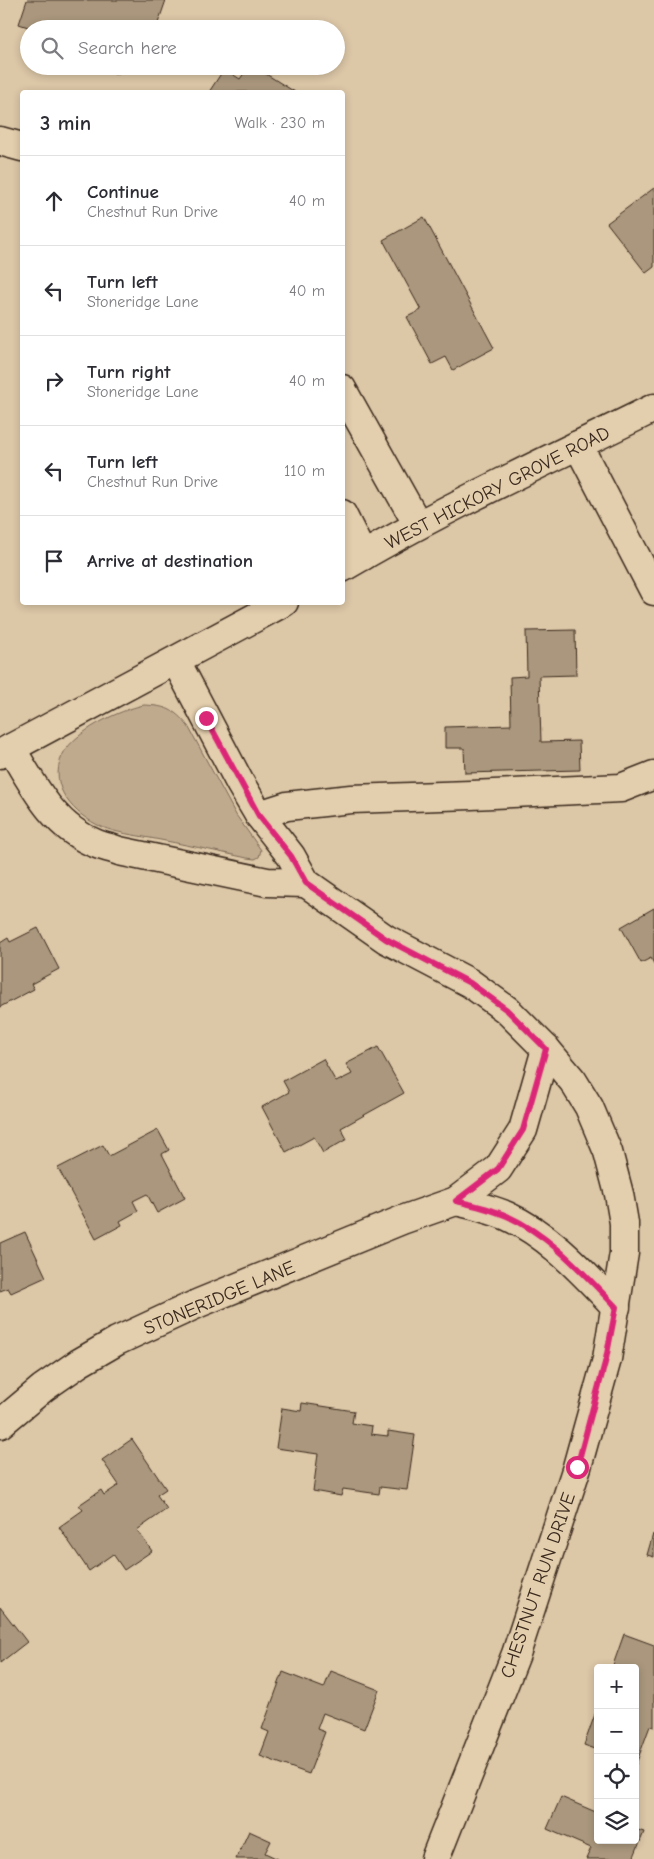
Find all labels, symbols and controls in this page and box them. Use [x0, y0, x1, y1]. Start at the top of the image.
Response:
search box [20, 20, 345, 75]
icon: search [38, 34, 66, 62]
text: Search here [78, 37, 177, 59]
text: 3 min [40, 111, 91, 135]
text: Walk · 230 m [234, 114, 325, 132]
text: Continue [87, 181, 159, 203]
icon: ahead [40, 187, 68, 215]
text: 40 m [289, 192, 325, 210]
text: Chestnut Run Drive [87, 203, 218, 221]
text: Turn left [87, 271, 158, 293]
icon: left [40, 277, 68, 305]
text: 40 m [289, 282, 325, 300]
text: Stoneridge Lane [87, 293, 198, 311]
text: Turn right [87, 361, 171, 383]
icon: right [40, 367, 68, 395]
text: 40 m [289, 372, 325, 390]
text: Stoneridge Lane [87, 383, 198, 401]
street label: WEST HICKORY GROVE ROAD [381, 421, 614, 554]
text: Turn left [87, 451, 158, 473]
icon: left [40, 457, 68, 485]
text: 110 m [284, 462, 325, 480]
text: Chestnut Run Drive [87, 473, 218, 491]
icon: arrive [40, 547, 68, 575]
text: Arrive at destination [87, 550, 253, 572]
route end [195, 707, 218, 730]
street label: STONERIDGE LANE [140, 1256, 298, 1340]
route start [566, 1456, 589, 1479]
street label: CHESTNUT RUN DRIVE [496, 1490, 580, 1681]
map controls [594, 1664, 639, 1844]
button: + [594, 1664, 639, 1709]
button: − [594, 1709, 639, 1754]
button: locate [594, 1754, 639, 1799]
button: layers [594, 1799, 639, 1844]

